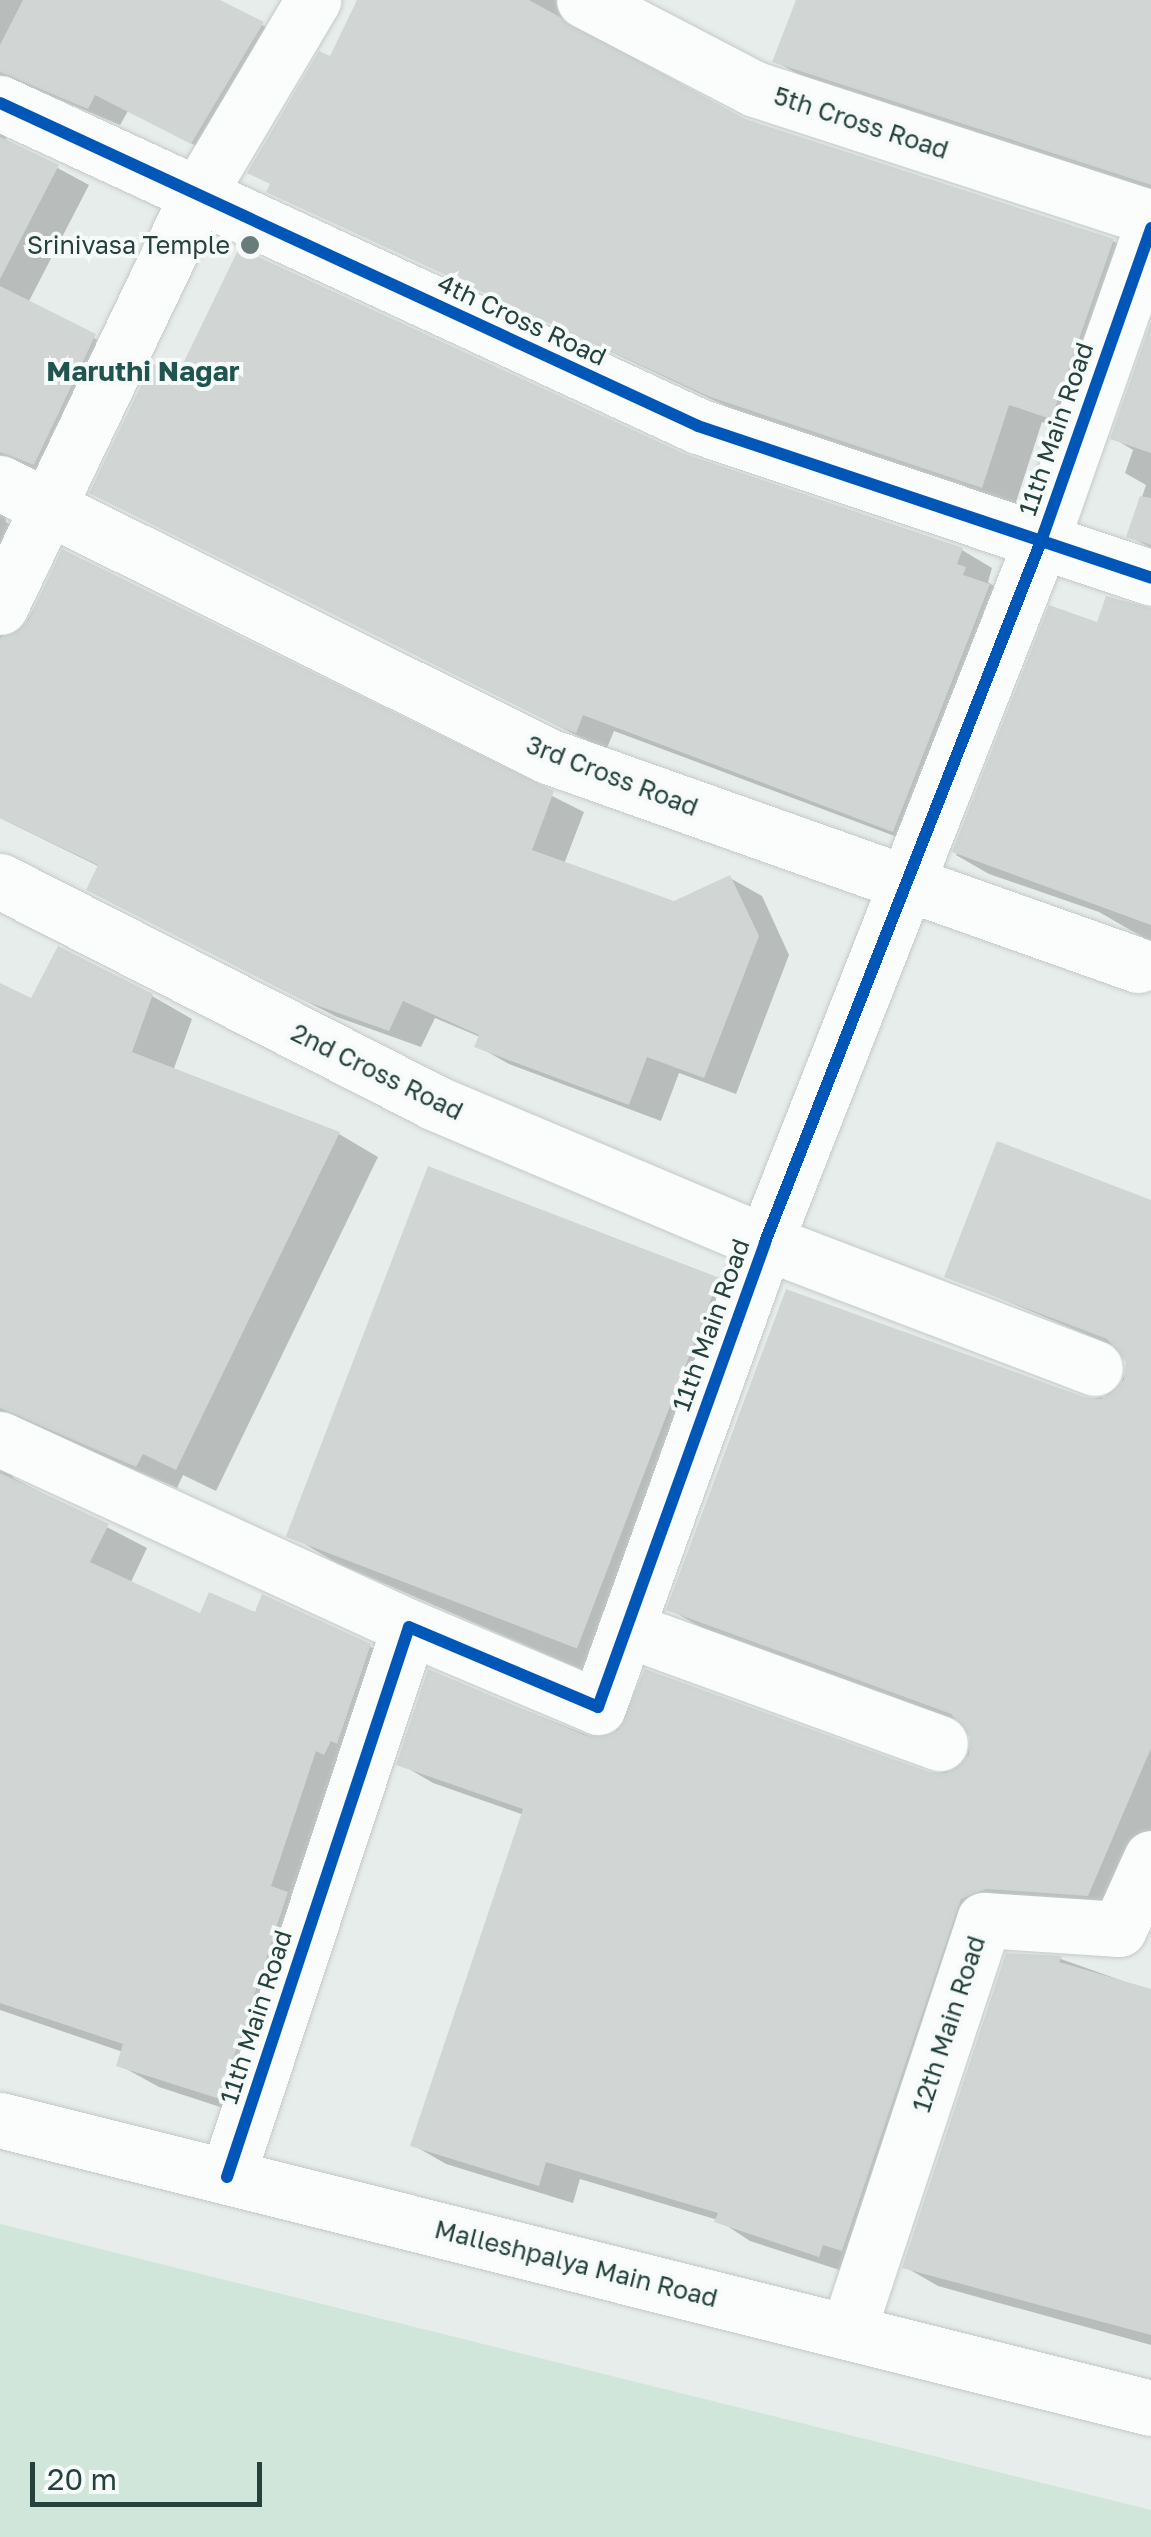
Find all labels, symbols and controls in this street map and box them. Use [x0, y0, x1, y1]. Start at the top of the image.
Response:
street label: 5th Cross Road [770, 81, 952, 165]
place label: Srinivasa Temple [27, 230, 230, 260]
marker: Srinivasa Temple [239, 234, 261, 256]
street label: 4th Cross Road [433, 268, 611, 372]
street label: 11th Main Road [1012, 339, 1100, 519]
district label: Maruthi Nagar [46, 354, 240, 388]
street label: 3rd Cross Road [522, 730, 702, 822]
street label: 2nd Cross Road [286, 1018, 468, 1126]
street label: 11th Main Road [666, 1235, 756, 1415]
street label: 11th Main Road [214, 1926, 298, 2108]
street label: 12th Main Road [906, 1932, 992, 2116]
street label: Malleshpalya Main Road [432, 2214, 720, 2314]
scale bar [35, 2442, 268, 2504]
text: 20 m [47, 2461, 117, 2497]

